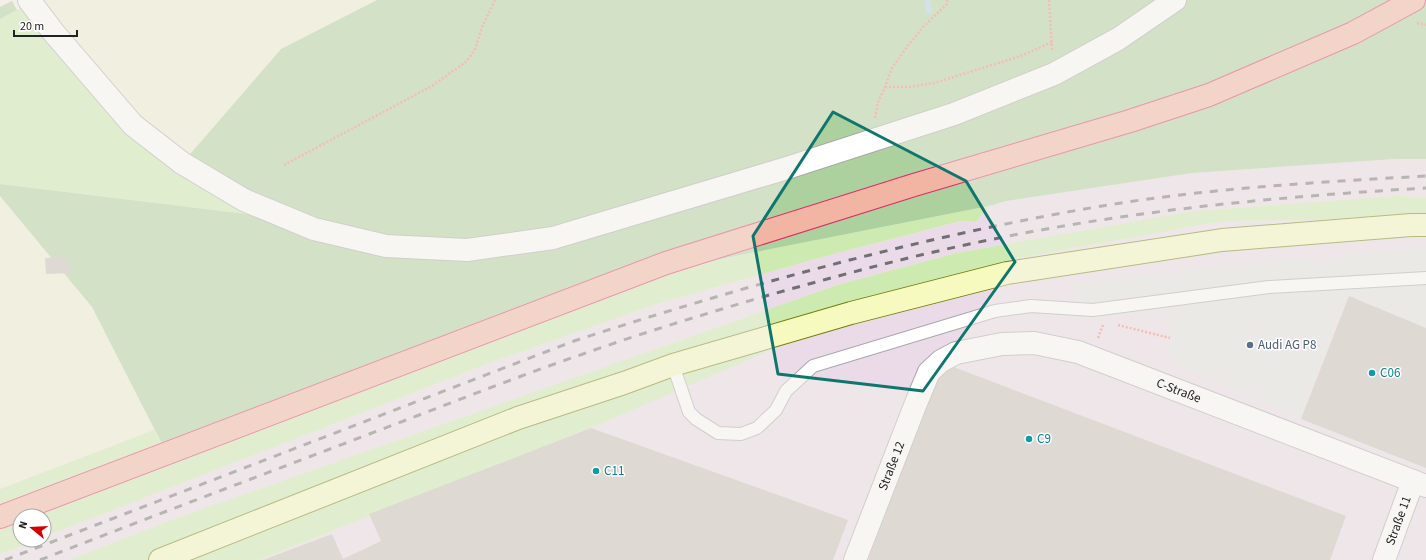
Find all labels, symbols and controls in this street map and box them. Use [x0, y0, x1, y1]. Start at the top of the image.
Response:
scale bar [14, 12, 77, 38]
text: 20 m [20, 18, 44, 35]
place label: Audi AG P8 [1258, 336, 1316, 354]
marker: Audi AG P8 [1245, 340, 1255, 350]
place label: C06 [1380, 364, 1400, 382]
marker: C06 [1367, 368, 1377, 378]
street label: C-Straße [1154, 374, 1204, 408]
place label: C9 [1037, 430, 1051, 448]
marker: C9 [1024, 434, 1034, 444]
street label: Straße 12 [874, 439, 909, 493]
place label: C11 [604, 462, 624, 480]
marker: C11 [591, 466, 601, 476]
street label: Straße 11 [1381, 493, 1416, 548]
north arrow [12, 508, 52, 548]
text: N [15, 519, 31, 531]

